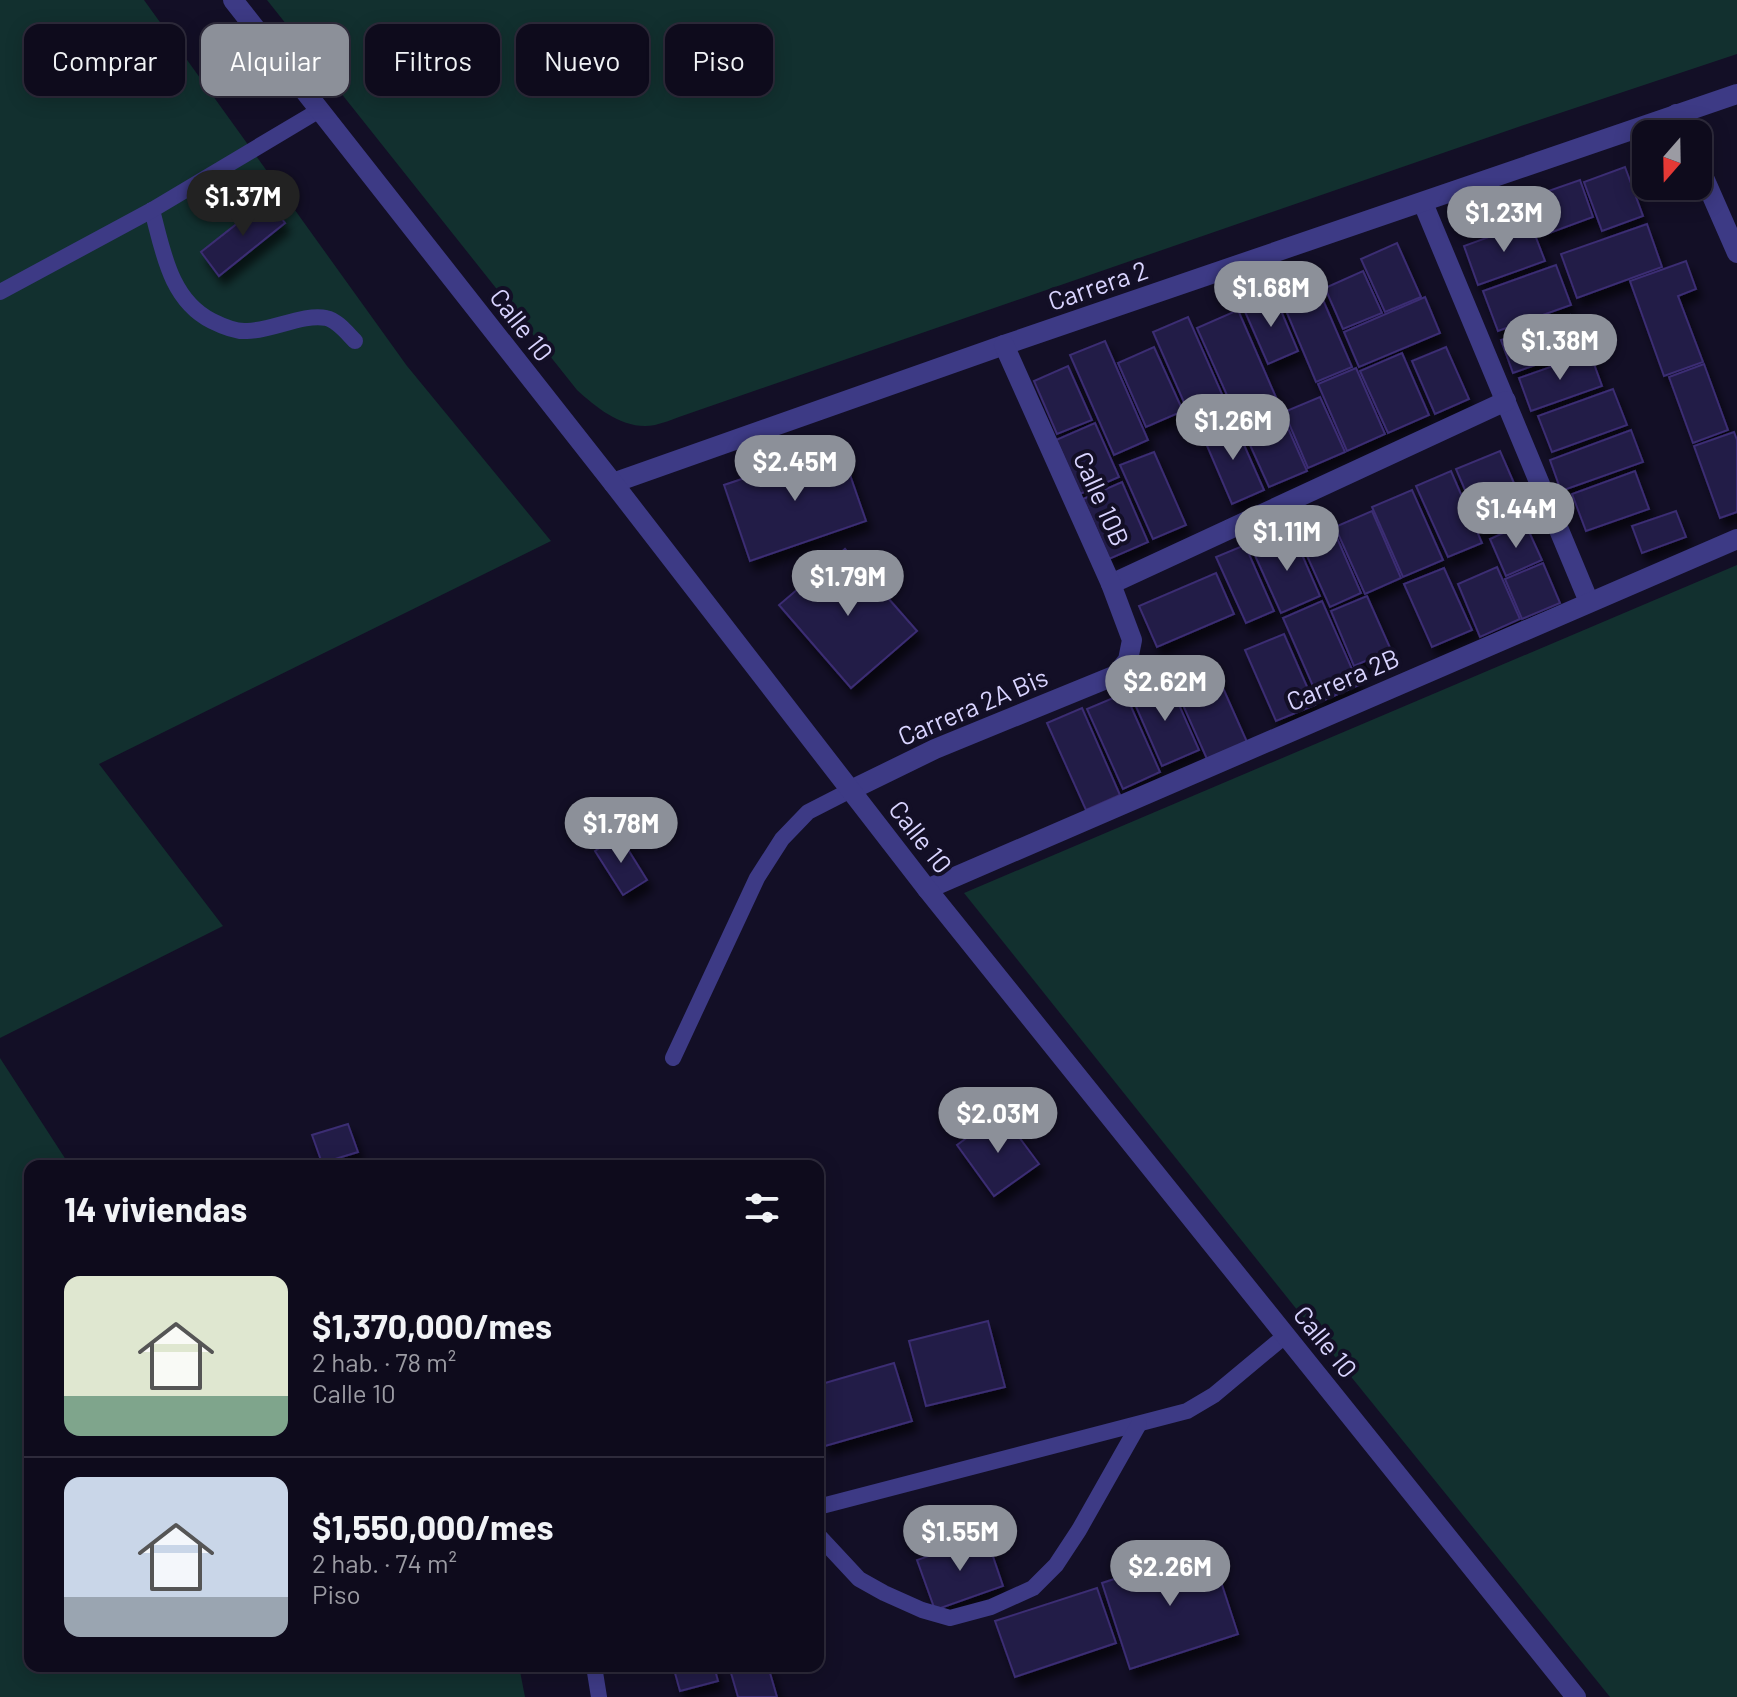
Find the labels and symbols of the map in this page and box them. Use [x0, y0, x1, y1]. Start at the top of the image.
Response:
north arrow [1632, 120, 1712, 200]
pin: $1.37M [178, 170, 308, 238]
pin: $1.23M [1439, 186, 1569, 254]
street label: Carrera 2 [1044, 253, 1151, 316]
pin: $1.68M [1206, 261, 1336, 329]
street label: Calle 10 [484, 282, 560, 367]
pin: $1.38M [1495, 314, 1625, 382]
pin: $1.26M [1168, 394, 1298, 462]
pin: $2.45M [730, 435, 860, 503]
street label: Calle 10B [1068, 446, 1137, 550]
pin: $1.44M [1451, 482, 1581, 550]
pin: $1.11M [1222, 505, 1352, 573]
pin: $1.79M [783, 550, 913, 618]
street label: Carrera 2B [1281, 641, 1404, 716]
pin: $2.62M [1100, 655, 1230, 723]
street label: Carrera 2A Bis [893, 660, 1052, 751]
street label: Calle 10 [883, 794, 959, 879]
pin: $1.78M [556, 797, 686, 865]
pin: $2.03M [933, 1087, 1063, 1155]
street label: Calle 10 [1288, 1299, 1365, 1383]
pin: $1.55M [895, 1505, 1025, 1573]
pin: $2.26M [1105, 1540, 1235, 1608]

